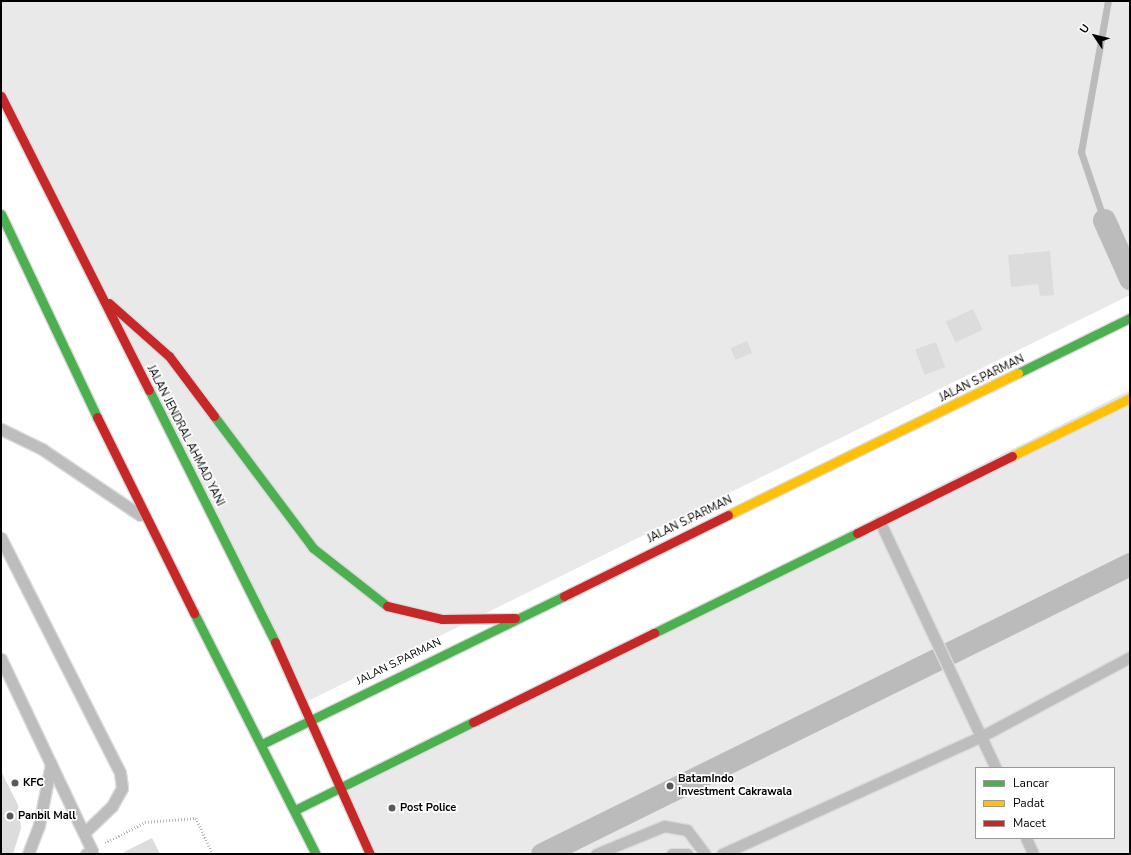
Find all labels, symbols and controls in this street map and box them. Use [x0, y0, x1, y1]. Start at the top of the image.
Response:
north arrow [1075, 16, 1115, 56]
text: U [1076, 21, 1093, 36]
street label: JALAN S.PARMAN [937, 353, 1027, 405]
street label: JALAN JENDRAL AHMAD YANI [144, 363, 226, 509]
street label: JALAN S.PARMAN [645, 494, 735, 546]
street label: JALAN S.PARMAN [354, 636, 444, 688]
legend [975, 767, 1115, 839]
place label: BatamIndo Investment Cakrawala [678, 773, 792, 799]
text: Lancar [1013, 775, 1049, 791]
place label: KFC [23, 776, 44, 790]
marker: KFC [10, 778, 20, 788]
marker: BatamIndo Investment Cakrawala [665, 781, 675, 791]
text: Padat [1013, 795, 1044, 811]
place label: Post Police [400, 801, 456, 815]
marker: Post Police [387, 803, 397, 813]
place label: Panbil Mall [18, 809, 76, 823]
marker: Panbil Mall [5, 811, 15, 821]
text: Macet [1013, 815, 1046, 831]

